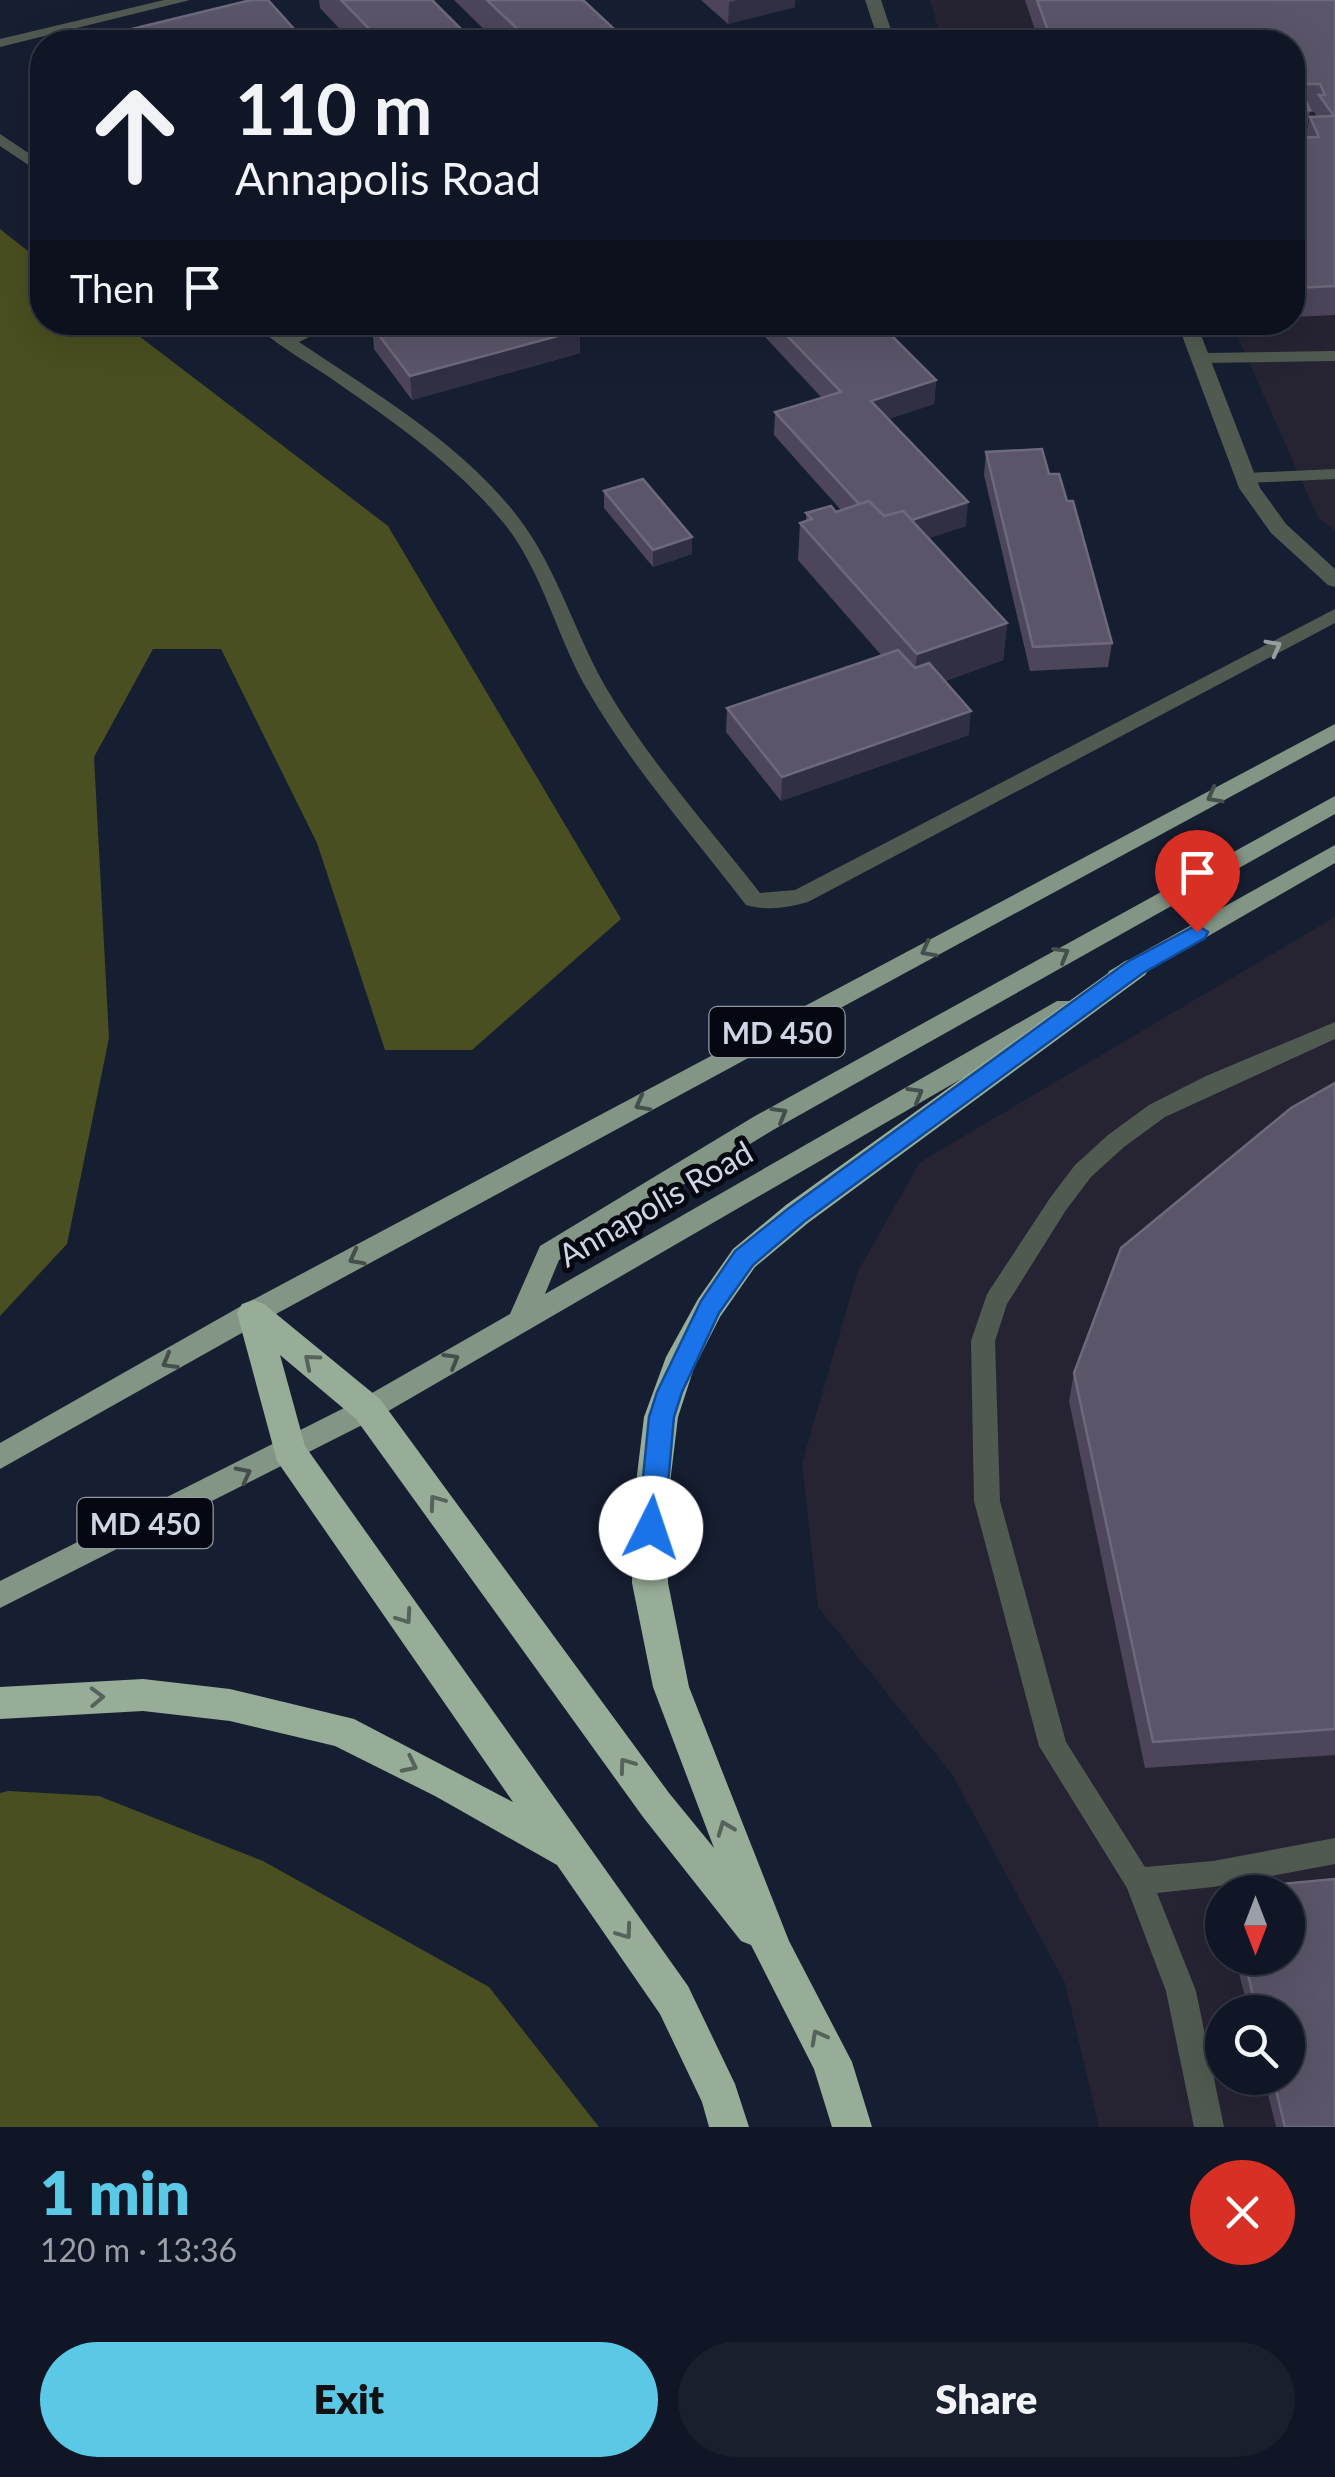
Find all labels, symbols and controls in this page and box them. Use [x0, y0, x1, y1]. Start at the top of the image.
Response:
text: 110 m [235, 66, 432, 150]
icon: ahead [70, 70, 200, 200]
text: Annapolis Road [235, 151, 541, 205]
icon: arrive [175, 260, 230, 315]
text: Then [70, 265, 155, 311]
one-way arrow [1263, 640, 1281, 659]
one-way arrow [1207, 784, 1225, 803]
pin [1155, 830, 1240, 933]
icon: arrive [1170, 845, 1225, 900]
one-way arrow [921, 938, 939, 957]
one-way arrow [1052, 947, 1070, 966]
road number: MD 450 [710, 1007, 844, 1057]
one-way arrow [905, 1086, 923, 1106]
one-way arrow [634, 1092, 653, 1111]
one-way arrow [769, 1107, 787, 1127]
street label: Annapolis Road [551, 1132, 759, 1274]
one-way arrow [349, 1246, 367, 1266]
one-way arrow [162, 1349, 180, 1369]
one-way arrow [441, 1353, 459, 1372]
one-way arrow [304, 1355, 322, 1373]
one-way arrow [233, 1467, 251, 1486]
position arrow [599, 1476, 703, 1580]
one-way arrow [430, 1494, 448, 1513]
road number: MD 450 [78, 1498, 212, 1548]
one-way arrow [393, 1606, 411, 1625]
one-way arrow [90, 1686, 106, 1707]
one-way arrow [400, 1753, 418, 1773]
one-way arrow [621, 1758, 638, 1776]
one-way arrow [717, 1820, 737, 1838]
north arrow [1205, 1875, 1305, 1975]
map controls [1205, 1875, 1305, 2095]
one-way arrow [613, 1921, 631, 1939]
button: search [1205, 1995, 1305, 2095]
one-way arrow [811, 2029, 830, 2047]
text: 1 min [40, 2156, 190, 2228]
button: close [1190, 2160, 1295, 2265]
text: 120 m · 13:36 [40, 2230, 237, 2269]
button: Exit [40, 2342, 658, 2457]
button: Share [678, 2342, 1295, 2457]

